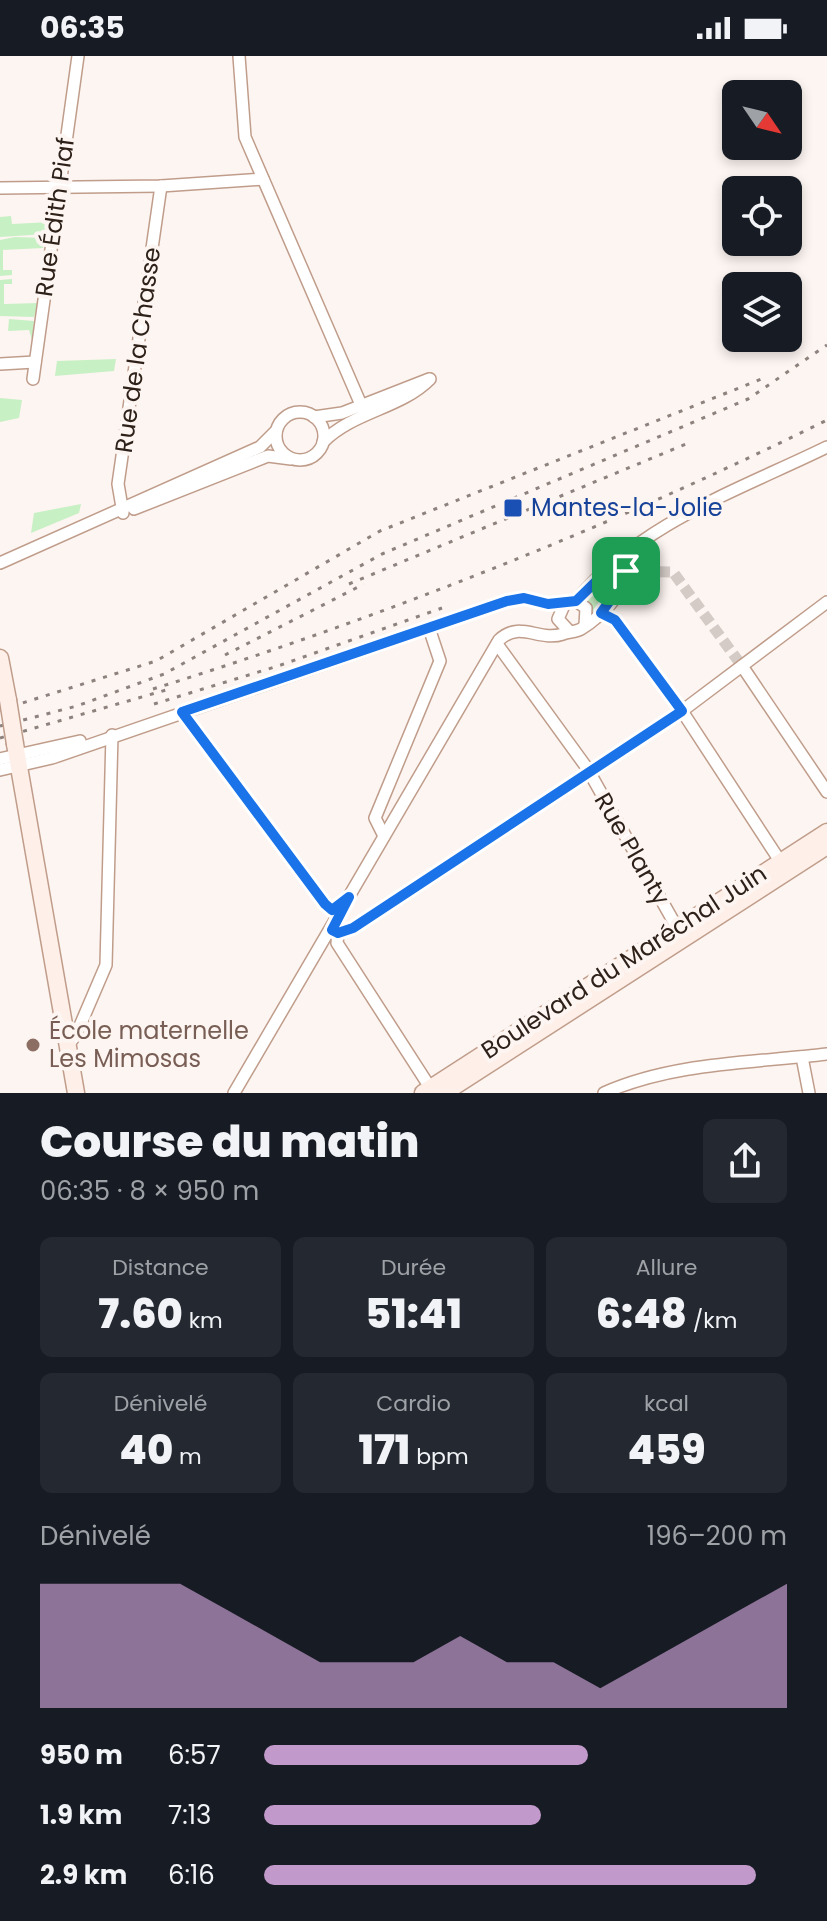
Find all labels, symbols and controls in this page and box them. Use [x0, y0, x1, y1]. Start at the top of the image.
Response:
text: 06:35 [40, 6, 125, 49]
north arrow [722, 80, 802, 160]
map controls [722, 80, 802, 352]
street label: Rue Édith Piaf [27, 135, 82, 299]
button: locate [722, 176, 802, 256]
street label: Rue de la Chasse [107, 245, 168, 455]
button: layers [722, 272, 802, 352]
place label: Mantes-la-Jolie [531, 491, 723, 524]
marker: Mantes-la-Jolie [502, 497, 524, 519]
pin [592, 537, 660, 605]
icon: arrive [604, 549, 648, 593]
street label: Rue Planty [587, 786, 678, 911]
street label: Boulevard du Maréchal Juin [475, 857, 773, 1066]
place label: École maternelle Les Mimosas [49, 1014, 249, 1075]
marker: École maternelle Les Mimosas [24, 1036, 42, 1054]
text: Course du matin [40, 1111, 419, 1172]
button: share [703, 1119, 787, 1203]
text: 06:35 · 8 × 950 m [40, 1173, 259, 1209]
text: Distance [112, 1252, 209, 1283]
text: Durée [381, 1252, 446, 1283]
text: Allure [636, 1252, 697, 1283]
text: 7.60 [98, 1286, 183, 1342]
text: 51:41 [365, 1286, 462, 1342]
text: 6:48 [596, 1286, 687, 1342]
text: km [183, 1305, 223, 1336]
text: /km [687, 1305, 737, 1336]
text: Dénivelé [114, 1388, 207, 1419]
text: Cardio [376, 1388, 451, 1419]
text: kcal [644, 1388, 689, 1419]
text: 40 [119, 1422, 173, 1478]
text: 171 [358, 1422, 410, 1478]
text: 459 [627, 1422, 706, 1478]
text: m [173, 1441, 202, 1472]
text: bpm [410, 1441, 469, 1472]
text: Dénivelé [40, 1518, 151, 1554]
text: 196–200 m [647, 1518, 787, 1554]
text: 950 m [40, 1737, 123, 1773]
text: 6:57 [168, 1737, 221, 1773]
text: 1.9 km [40, 1797, 122, 1833]
text: 7:13 [168, 1797, 211, 1833]
text: 2.9 km [40, 1857, 127, 1893]
text: 6:16 [168, 1857, 215, 1893]

